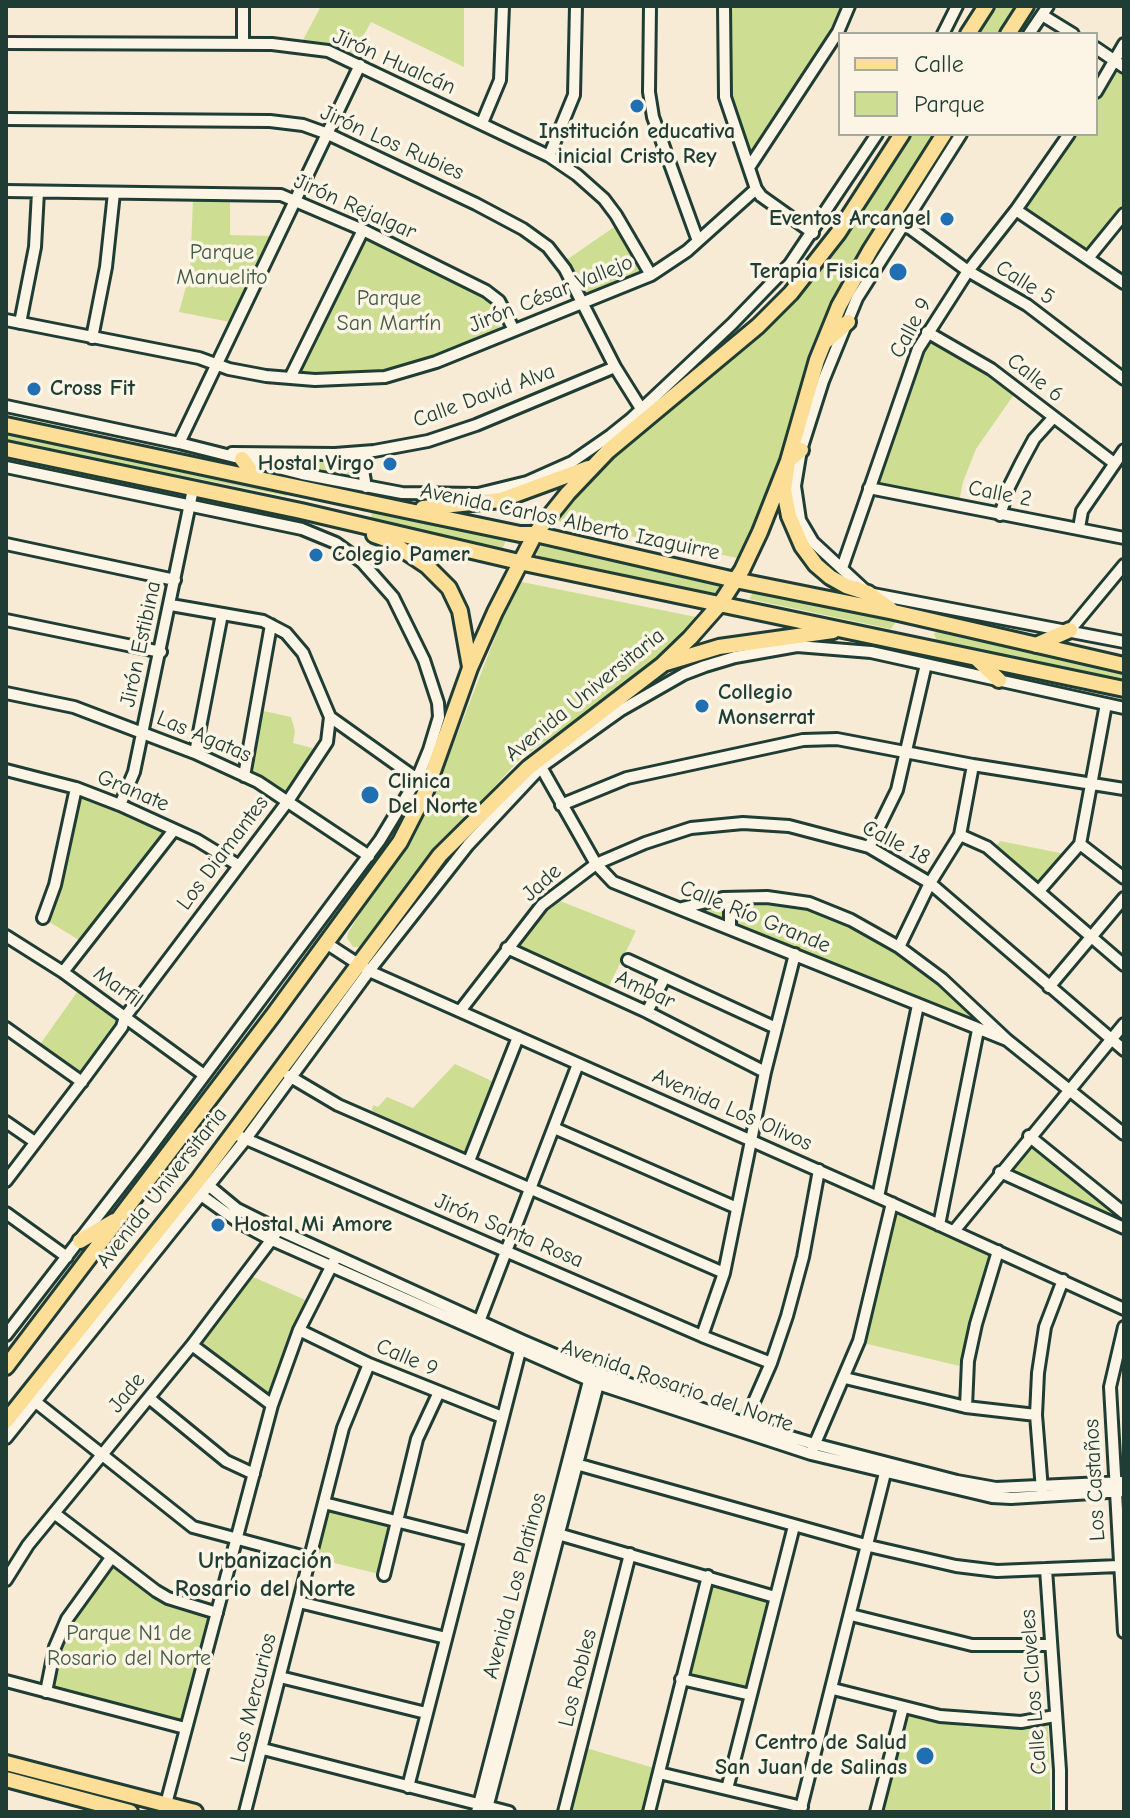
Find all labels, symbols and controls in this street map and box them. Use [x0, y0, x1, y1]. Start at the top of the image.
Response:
street label: Jirón Hualcán [328, 23, 460, 101]
legend [838, 32, 1098, 136]
text: Calle [914, 50, 964, 78]
text: Parque [914, 90, 985, 118]
marker: Institución educativa inicial Cristo Rey [628, 97, 646, 115]
street label: Jirón Los Rubies [316, 100, 468, 186]
place label: Institución educativa inicial Cristo Rey [539, 119, 735, 170]
street label: Jirón Rejalgar [290, 168, 420, 246]
place label: Eventos Arcangel [769, 206, 931, 232]
marker: Eventos Arcangel [938, 210, 956, 228]
park label: Parque Manuelito [176, 240, 268, 292]
street label: Jirón César Vallejo [465, 249, 637, 339]
street label: Calle 5 [991, 255, 1059, 311]
place label: Terapia Fisica [750, 259, 880, 285]
marker: Terapia Fisica [887, 261, 909, 283]
park label: Parque San Martín [336, 286, 442, 338]
street label: Calle 9 [884, 293, 938, 363]
street label: Calle 6 [1001, 348, 1069, 408]
street label: Calle David Alva [409, 358, 559, 434]
place label: Cross Fit [50, 376, 135, 402]
marker: Cross Fit [25, 380, 43, 398]
place label: Hostal Virgo [258, 451, 374, 477]
marker: Hostal Virgo [381, 455, 399, 473]
street label: Calle 2 [966, 475, 1034, 513]
street label: Avenida Carlos Alberto Izaguirre [418, 477, 722, 567]
place label: Colegio Pamer [332, 542, 470, 568]
marker: Colegio Pamer [307, 546, 325, 564]
street label: Jirón Estibina [115, 579, 167, 709]
street label: Avenida Universitaria [500, 623, 670, 767]
place label: Collegio Monserrat [718, 680, 815, 732]
marker: Collegio Monserrat [693, 697, 711, 715]
street label: Las Agatas [153, 705, 255, 769]
street label: Granate [93, 764, 173, 818]
place label: Clinica Del Norte [388, 769, 478, 820]
marker: Clinica Del Norte [359, 784, 381, 806]
street label: Los Diamantes [171, 791, 275, 915]
street label: Calle 18 [858, 815, 934, 871]
street label: Jade [517, 858, 567, 908]
street label: Calle Río Grande [676, 875, 834, 959]
street label: Marfil [88, 960, 148, 1014]
street label: Ambar [611, 965, 679, 1015]
street label: Avenida Los Olivos [648, 1063, 816, 1157]
street label: Avenida Universitaria [91, 1102, 233, 1274]
street label: Jirón Santa Rosa [431, 1188, 587, 1274]
place label: Hostal Mi Amore [234, 1212, 392, 1238]
marker: Hostal Mi Amore [209, 1216, 227, 1234]
street label: Calle 9 [372, 1333, 442, 1383]
street label: Avenida Rosario del Norte [557, 1334, 797, 1438]
street label: Jade [103, 1368, 151, 1418]
street label: Los Castaños [1079, 1418, 1111, 1542]
street label: Avenida Los Platinos [477, 1490, 553, 1682]
district label: Urbanización Rosario del Norte [175, 1547, 355, 1603]
street label: Calle Los Claveles [1015, 1608, 1053, 1776]
park label: Parque N1 de Rosario del Norte [47, 1621, 211, 1672]
street label: Los Robles [553, 1626, 603, 1730]
street label: Los Mercurios [225, 1631, 283, 1765]
place label: Centro de Salud San Juan de Salinas [715, 1730, 907, 1782]
marker: Centro de Salud San Juan de Salinas [914, 1745, 936, 1767]

